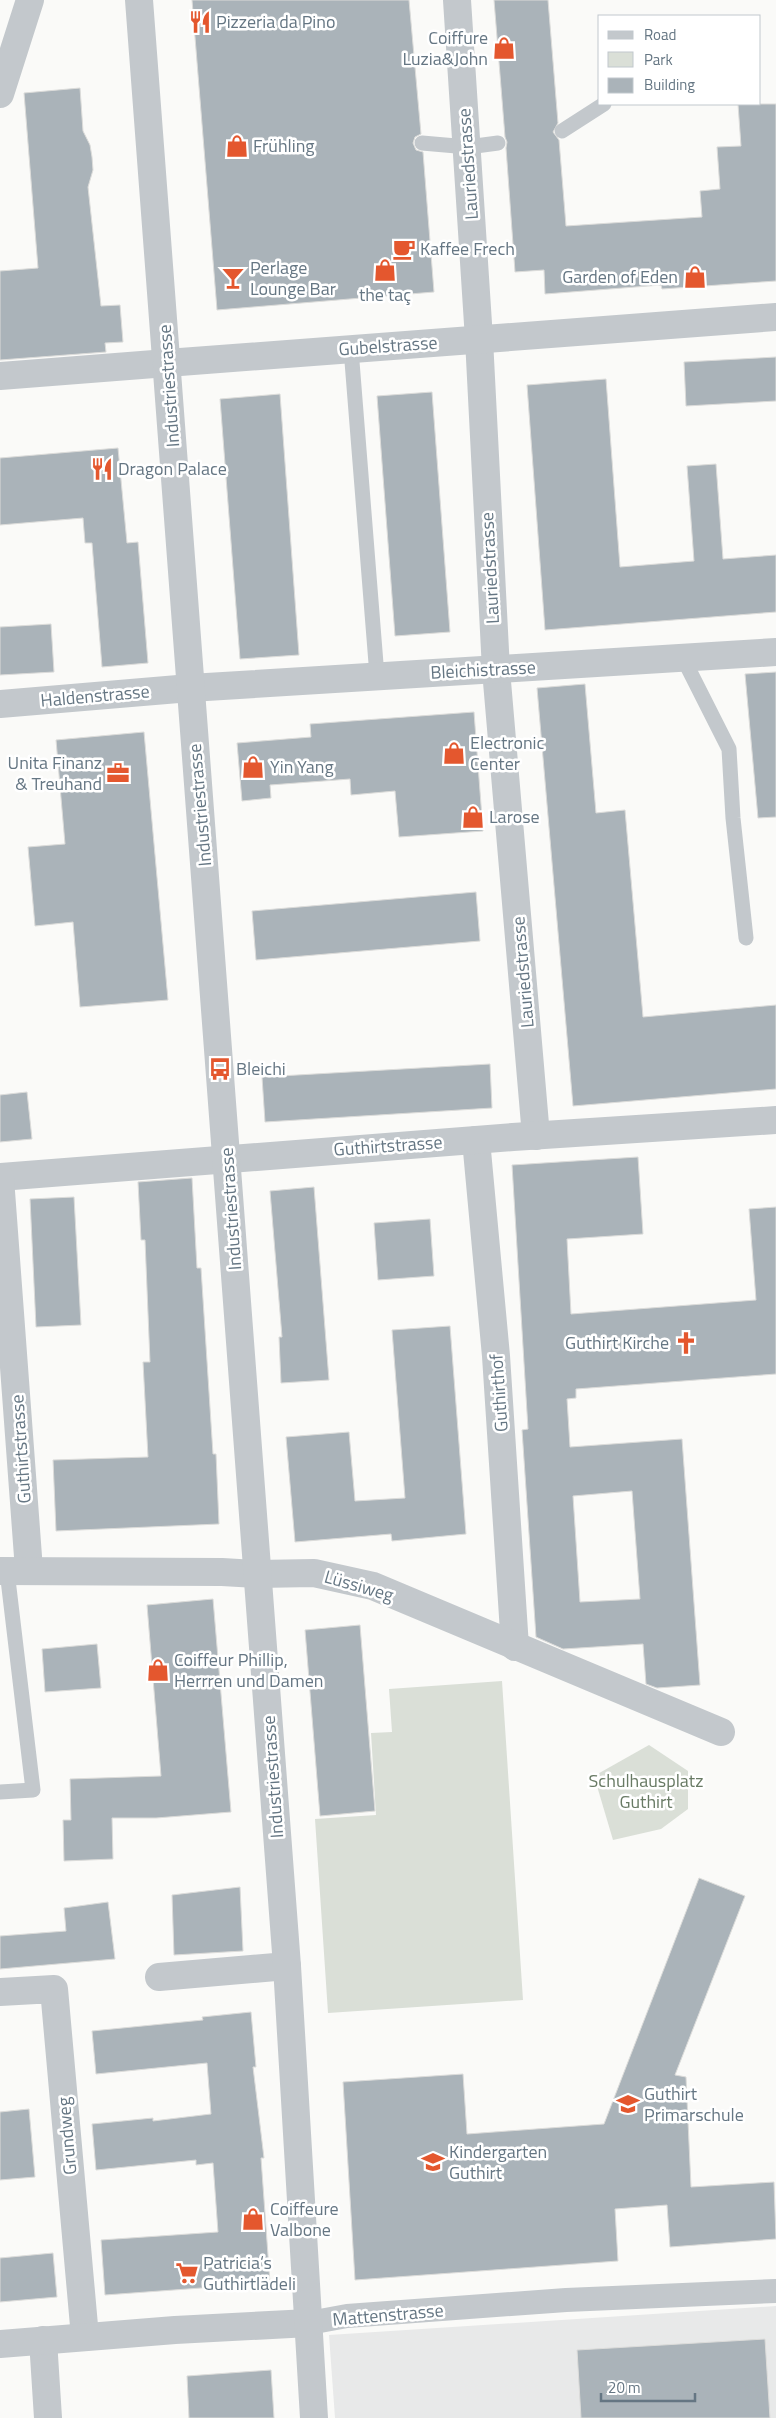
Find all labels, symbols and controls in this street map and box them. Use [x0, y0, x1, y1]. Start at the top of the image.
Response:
place label: Pizzeria da Pino [216, 8, 335, 35]
restaurant icon: Pizzeria da Pino [187, 9, 213, 35]
legend [598, 15, 761, 105]
text: Road [644, 23, 676, 46]
place label: Coiffure Luzia&John [402, 24, 488, 72]
shop icon: Coiffure Luzia&John [491, 35, 517, 61]
text: Park [644, 48, 673, 71]
text: Building [644, 73, 695, 96]
street label: Lauriedstrasse [450, 107, 485, 221]
place label: Frühling [253, 132, 315, 159]
shop icon: Frühling [224, 133, 250, 159]
place label: Kaffee Frech [420, 235, 515, 262]
cafe icon: Kaffee Frech [391, 236, 417, 262]
place label: Perlage Lounge Bar [250, 254, 336, 302]
shop icon: the taç [372, 257, 398, 283]
place label: Garden of Eden [562, 263, 678, 290]
shop icon: Garden of Eden [682, 264, 708, 290]
bar icon: Perlage Lounge Bar [220, 265, 246, 291]
place label: the taç [359, 281, 411, 308]
street label: Industriestrasse [151, 324, 186, 448]
street label: Gubelstrasse [338, 329, 438, 362]
place label: Dragon Palace [118, 455, 227, 482]
restaurant icon: Dragon Palace [89, 456, 115, 482]
street label: Lauriedstrasse [473, 512, 506, 625]
street label: Bleichistrasse [430, 653, 536, 686]
street label: Haldenstrasse [39, 677, 151, 714]
place label: Electronic Center [470, 729, 545, 777]
shop icon: Electronic Center [441, 740, 467, 766]
street label: Industriestrasse [181, 743, 218, 867]
place label: Unita Finanz & Treuhand [8, 749, 102, 797]
place label: Yin Yang [270, 753, 334, 780]
shop icon: Yin Yang [240, 754, 266, 780]
office icon: Unita Finanz & Treuhand [105, 760, 131, 786]
place label: Larose [489, 803, 540, 830]
shop icon: Larose [460, 804, 486, 830]
street label: Lauriedstrasse [504, 915, 541, 1029]
place label: Bleichi [236, 1055, 286, 1082]
bus stop icon: Bleichi [207, 1056, 233, 1082]
street label: Guthirtstrasse [333, 1128, 443, 1163]
street label: Industriestrasse [213, 1147, 248, 1271]
place label: Guthirt Kirche [565, 1329, 669, 1356]
church icon: Guthirt Kirche [673, 1330, 699, 1356]
street label: Guthirthof [482, 1353, 515, 1433]
street label: Guthirtstrasse [3, 1394, 38, 1504]
street label: Lüssiweg [321, 1563, 397, 1608]
place label: Coiffeur Phillip, Herrren und Damen [174, 1646, 324, 1694]
shop icon: Coiffeur Phillip, Herrren und Damen [145, 1657, 171, 1683]
street label: Industriestrasse [255, 1715, 290, 1839]
park label: Schulhausplatz Guthirt [589, 1767, 703, 1815]
place label: Guthirt Primarschule [644, 2080, 744, 2128]
school or university icon: Guthirt Primarschule [615, 2091, 641, 2117]
street label: Grundweg [50, 2096, 83, 2176]
place label: Kindergarten Guthirt [449, 2138, 547, 2186]
school or university icon: Kindergarten Guthirt [420, 2149, 446, 2175]
place label: Coiffeure Valbone [270, 2195, 339, 2243]
shop icon: Coiffeure Valbone [240, 2206, 266, 2232]
place label: Patricia‘s Guthirtlädeli [203, 2249, 296, 2297]
supermarket icon: Patricia‘s Guthirtlädeli [174, 2260, 200, 2286]
street label: Mattenstrasse [331, 2296, 445, 2333]
scale bar [601, 2370, 695, 2402]
text: 20 m [608, 2376, 641, 2399]

